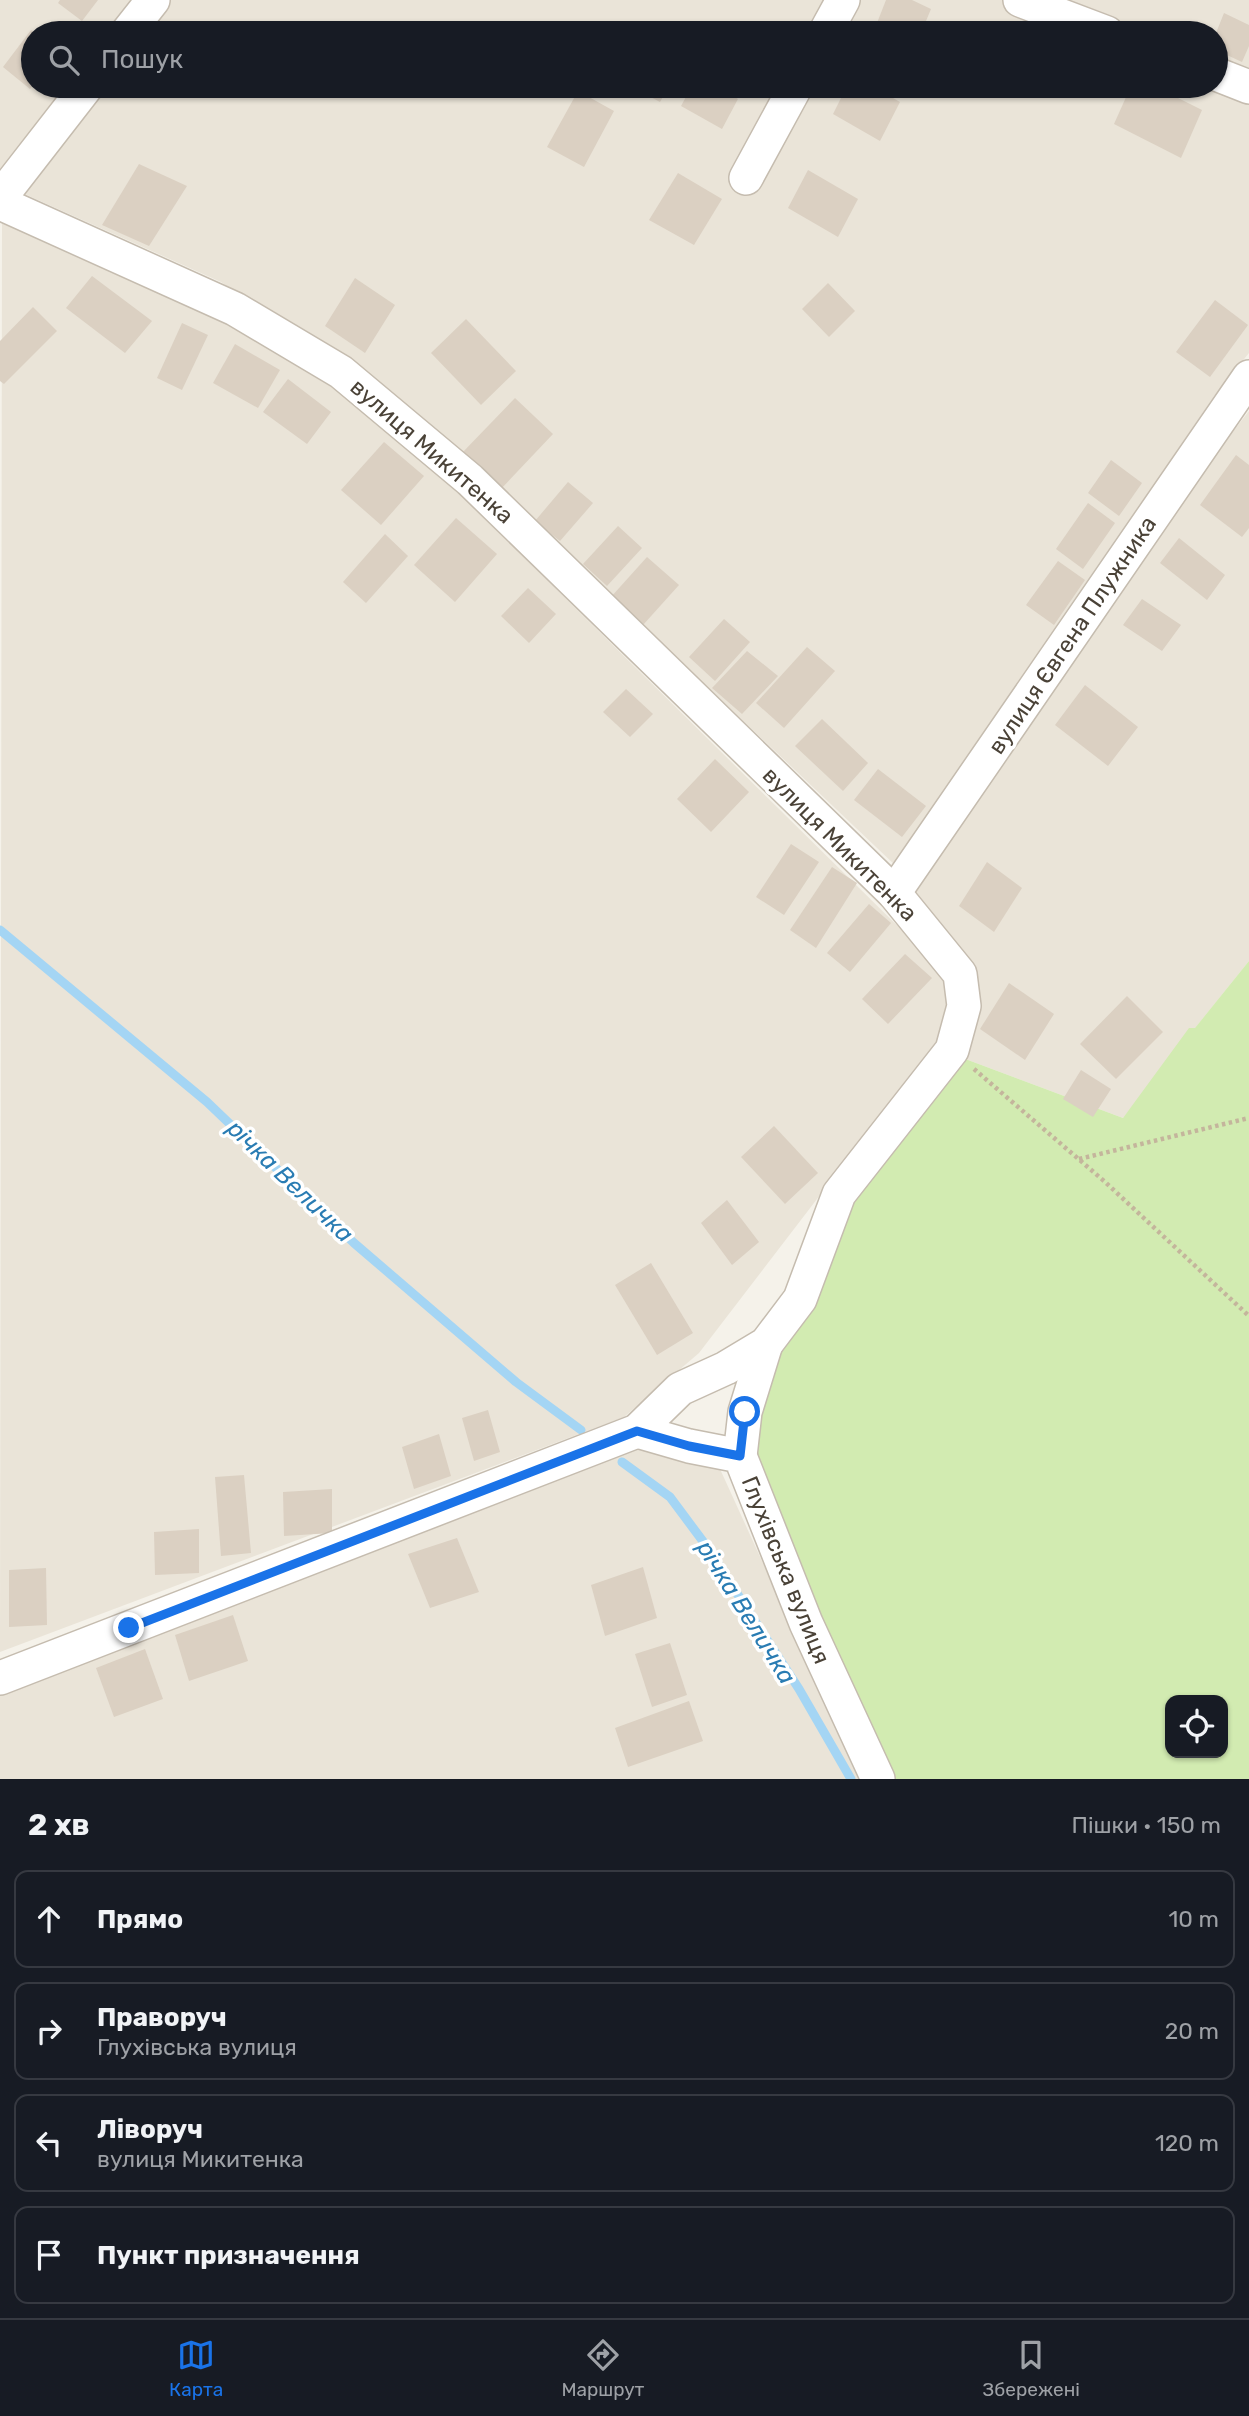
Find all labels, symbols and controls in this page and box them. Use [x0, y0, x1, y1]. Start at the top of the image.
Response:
search box [21, 21, 1228, 98]
icon: search [45, 41, 83, 79]
text: Пошук [101, 44, 183, 75]
street label: вулиця Микитенка [345, 373, 519, 529]
street label: вулиця Євгена Плужника [982, 511, 1162, 759]
street label: вулиця Микитенка [757, 761, 923, 927]
water label: річка Величка [221, 1114, 359, 1248]
route start [729, 1396, 760, 1427]
street label: Глухівська вулиця [736, 1472, 836, 1668]
water label: річка Величка [691, 1535, 801, 1689]
route end [113, 1612, 144, 1643]
map controls [1165, 1695, 1228, 1758]
button: locate [1165, 1695, 1228, 1758]
text: 2 хв [28, 1807, 90, 1843]
text: Пішки · 150 m [1072, 1811, 1221, 1839]
icon: ahead [30, 1900, 68, 1938]
text: Прямо [97, 1904, 183, 1935]
text: 10 m [1168, 1905, 1219, 1933]
text: Праворуч [97, 2002, 227, 2033]
icon: right [30, 2012, 68, 2050]
text: 20 m [1165, 2017, 1219, 2045]
text: Глухівська вулиця [97, 2033, 297, 2061]
text: Ліворуч [97, 2114, 203, 2145]
icon: left [30, 2124, 68, 2162]
text: 120 m [1155, 2129, 1219, 2157]
text: вулиця Микитенка [97, 2145, 304, 2173]
icon: arrive [30, 2236, 68, 2274]
text: Пункт призначення [97, 2240, 360, 2271]
tab: Карта [169, 2336, 223, 2401]
tab: Маршрут [561, 2336, 644, 2401]
tab: Збережені [982, 2336, 1080, 2401]

